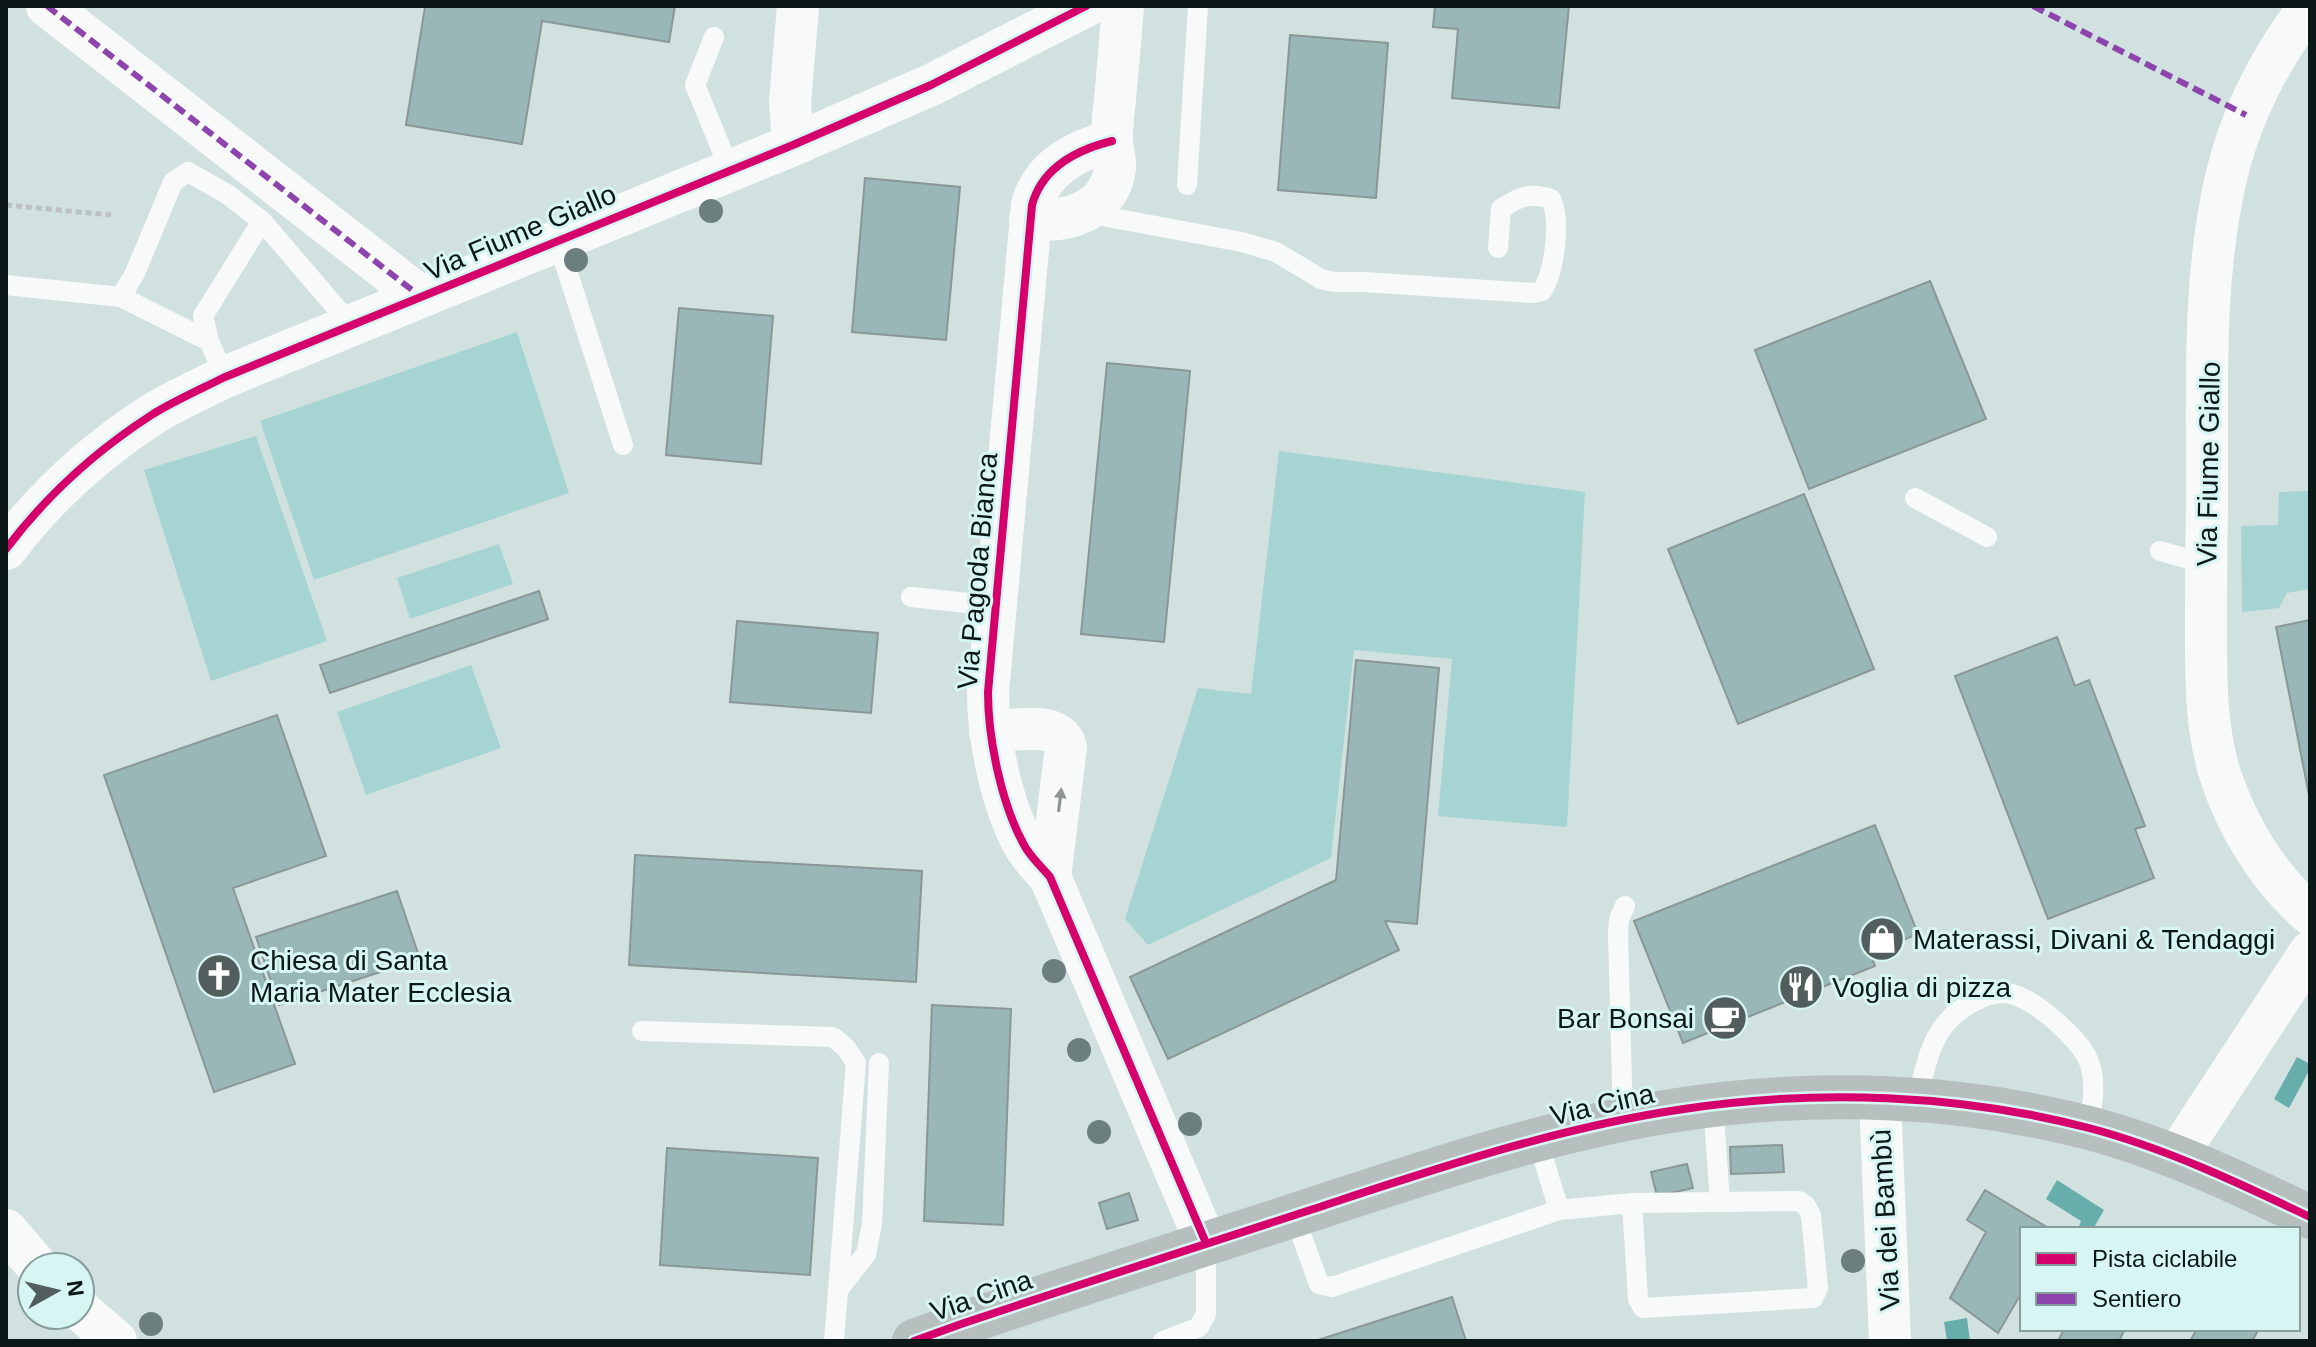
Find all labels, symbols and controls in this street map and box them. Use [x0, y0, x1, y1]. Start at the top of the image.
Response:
street label: Via Fiume Giallo [420, 178, 621, 287]
street label: Via Fiume Giallo [2191, 361, 2226, 567]
street label: Via Pagoda Bianca [952, 451, 1003, 691]
one-way arrow [1053, 787, 1066, 812]
shop icon: Materassi, Divani & Tendaggi [1858, 915, 1906, 963]
place label: Materassi, Divani & Tendaggi [1913, 924, 2275, 955]
place label: Chiesa di Santa Maria Mater Ecclesia [250, 945, 512, 1008]
church icon: Chiesa di Santa Maria Mater Ecclesia [195, 952, 243, 1000]
restaurant icon: Voglia di pizza [1777, 963, 1825, 1011]
place label: Voglia di pizza [1832, 972, 2011, 1003]
cafe icon: Bar Bonsai [1701, 994, 1749, 1042]
place label: Bar Bonsai [1557, 1003, 1694, 1034]
street label: Via Cina [1547, 1077, 1657, 1131]
street label: Via dei Bambù [1865, 1128, 1906, 1311]
legend [2020, 1227, 2300, 1331]
text: Pista ciclabile [2092, 1245, 2237, 1272]
north arrow [16, 1251, 96, 1331]
street label: Via Cina [926, 1264, 1036, 1327]
text: N [62, 1279, 89, 1298]
text: Sentiero [2092, 1285, 2181, 1312]

